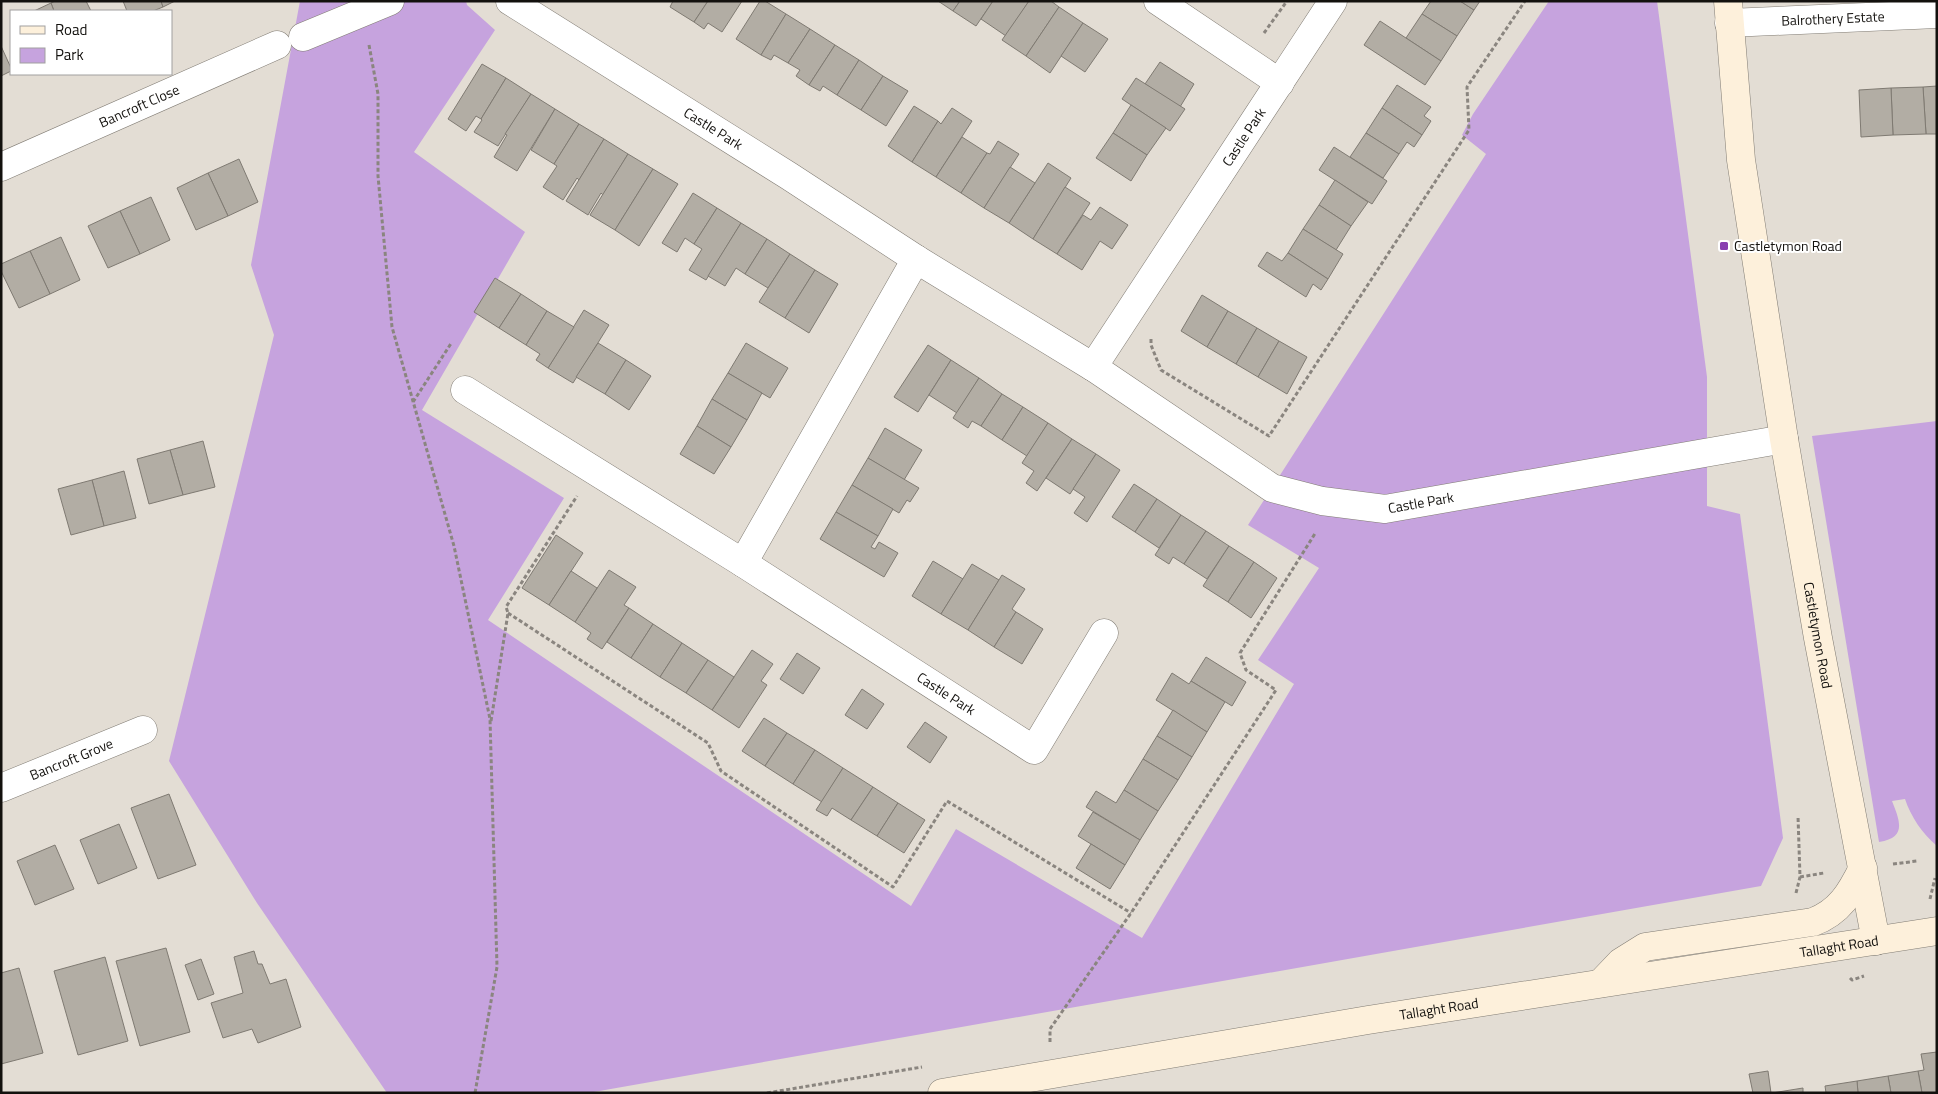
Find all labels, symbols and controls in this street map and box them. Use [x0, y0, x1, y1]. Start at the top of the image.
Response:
street label: Balrothery Estate [1781, 5, 1885, 31]
legend [10, 10, 172, 75]
text: Road [55, 18, 87, 41]
text: Park [55, 43, 84, 66]
street label: Bancroft Close [95, 79, 182, 132]
street label: Castle Park [680, 102, 747, 155]
street label: Castle Park [1216, 103, 1270, 170]
place label: Castletymon Road [1734, 235, 1842, 256]
marker: Castletymon Road [1718, 240, 1730, 252]
street label: Castle Park [1386, 486, 1455, 518]
street label: Castletymon Road [1799, 580, 1838, 690]
street label: Castle Park [913, 666, 980, 720]
street label: Bancroft Grove [26, 732, 116, 785]
street label: Tallaght Road [1798, 929, 1880, 962]
street label: Tallaght Road [1398, 992, 1480, 1025]

